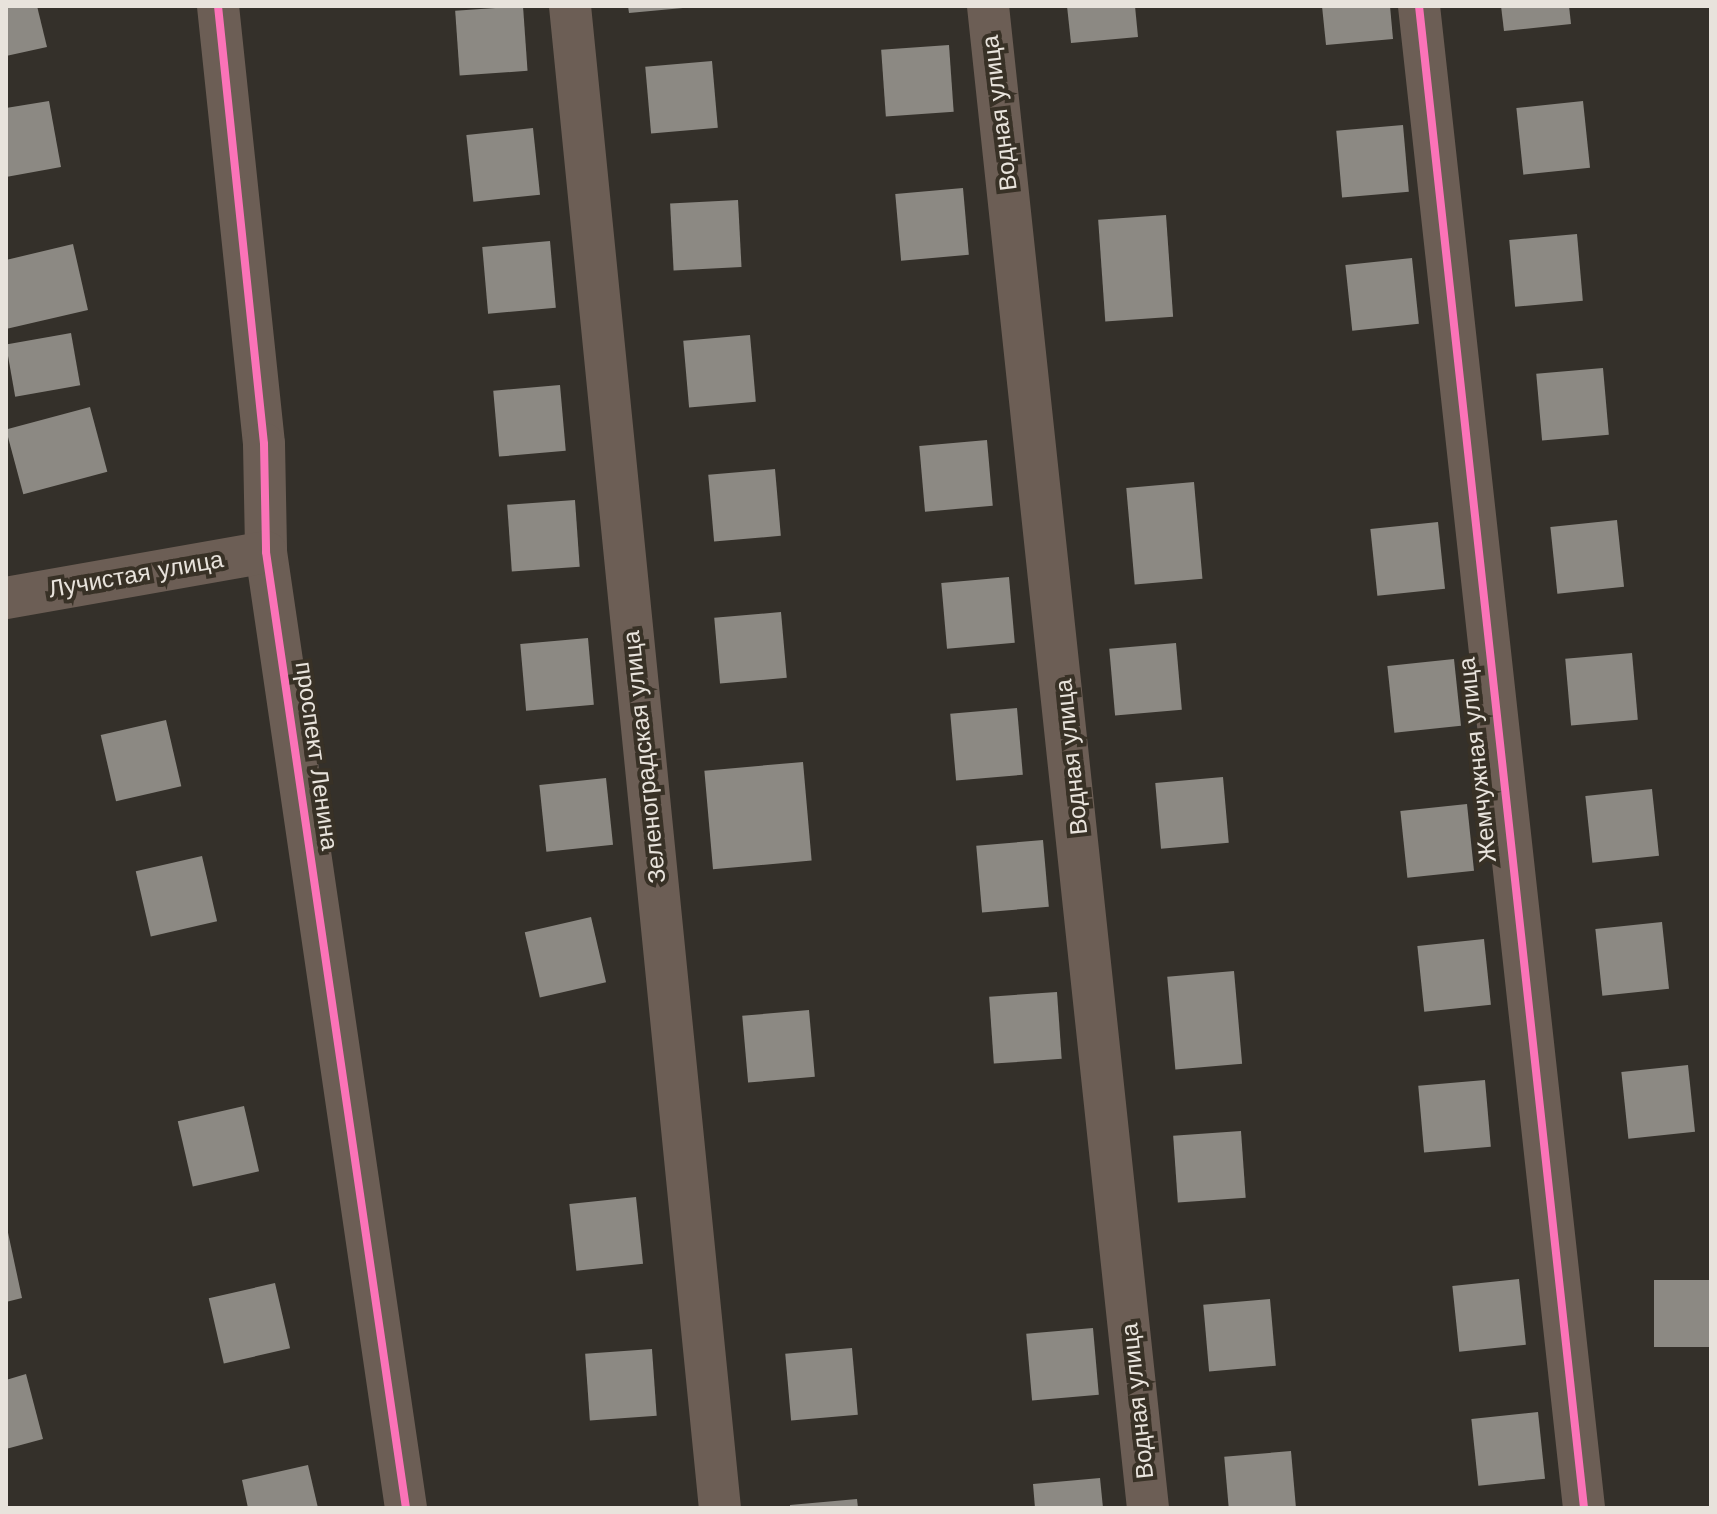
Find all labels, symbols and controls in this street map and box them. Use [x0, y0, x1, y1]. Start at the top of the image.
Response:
street label: Водная улица [976, 34, 1024, 192]
street label: Лучистая улица [46, 545, 226, 605]
street label: Зеленоградская улица [617, 629, 673, 885]
street label: Жемчужная улица [1453, 656, 1503, 864]
street label: проспект Ленина [288, 660, 344, 852]
street label: Водная улица [1049, 678, 1095, 836]
street label: Водная улица [1115, 1322, 1161, 1480]

